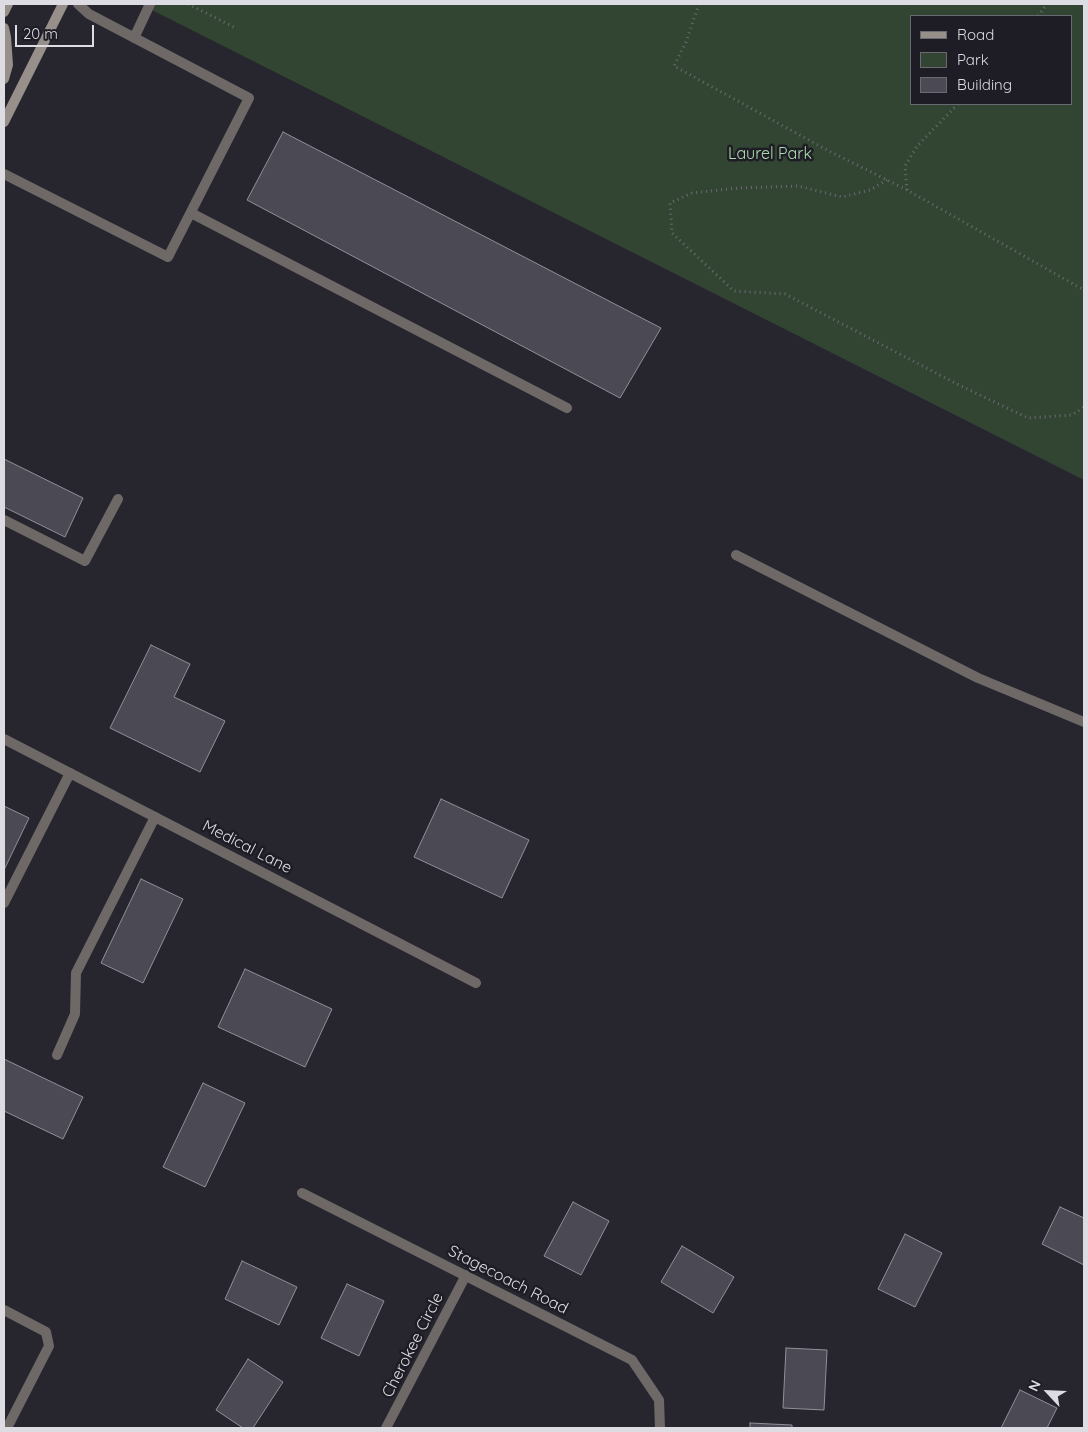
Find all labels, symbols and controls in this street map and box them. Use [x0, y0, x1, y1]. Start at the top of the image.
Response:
scale bar [18, 15, 96, 47]
legend [910, 15, 1073, 105]
text: 20 m [23, 24, 58, 43]
text: Road [957, 25, 994, 44]
text: Park [957, 50, 989, 69]
text: Building [957, 75, 1012, 94]
park label: Laurel Park [728, 144, 812, 164]
street label: Medical Lane [199, 816, 295, 878]
street label: Stagecoach Road [445, 1242, 571, 1318]
street label: Cherokee Circle [378, 1289, 448, 1401]
north arrow [1023, 1367, 1073, 1417]
text: N [1024, 1377, 1045, 1394]

